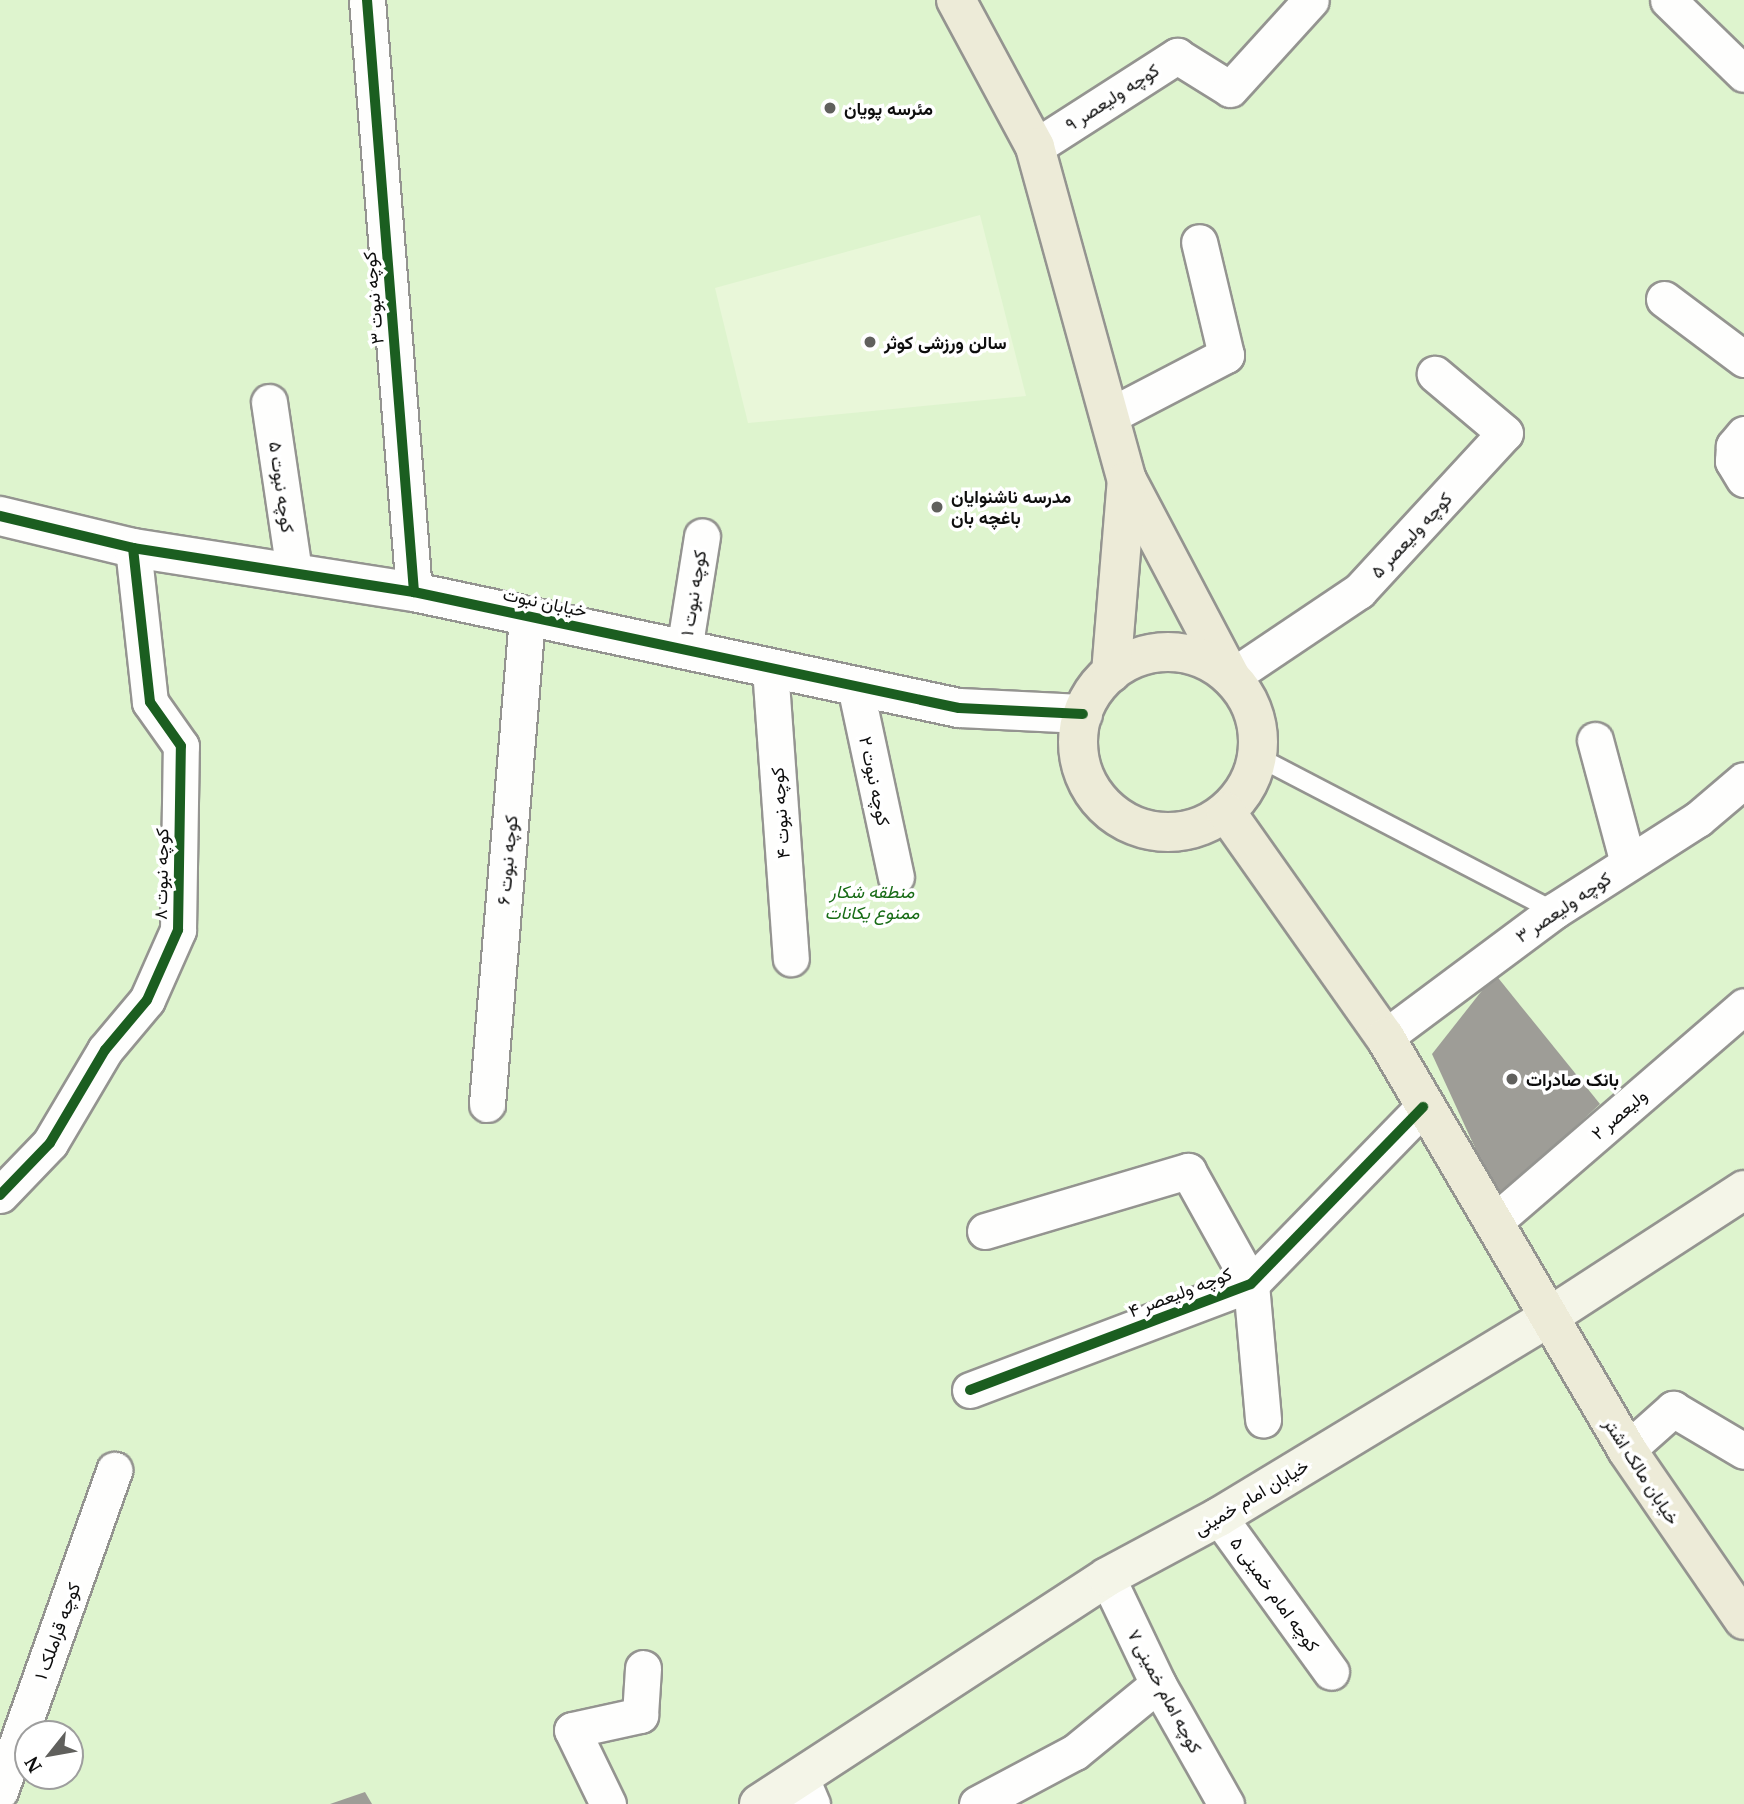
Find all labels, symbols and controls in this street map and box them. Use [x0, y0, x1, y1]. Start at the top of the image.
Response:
street label: کوچه ولیعصر ۹ [1061, 59, 1163, 135]
place label: مئرسه پویان [844, 97, 933, 119]
marker: مئرسه پویان [822, 100, 838, 116]
street label: کوچه نبوت ۳ [358, 251, 388, 345]
place label: سالن ورزشی کوثر [884, 331, 1007, 353]
marker: سالن ورزشی کوثر [862, 334, 878, 350]
street label: کوچه نبوت ۵ [265, 440, 299, 534]
place label: مدرسه ناشنوایان باغچه بان [951, 486, 1071, 528]
street label: کوچه ولیعصر ۵ [1366, 488, 1456, 582]
marker: مدرسه ناشنوایان باغچه بان [929, 499, 945, 515]
street label: کوچه نبوت ۱ [676, 549, 710, 637]
street label: خیابان نبوت [501, 583, 589, 621]
street label: کوچه نبوت ۲ [855, 734, 895, 828]
street label: کوچه نبوت ۴ [766, 767, 794, 859]
street label: کوچه نبوت ۶ [492, 814, 522, 906]
street label: کوچه نبوت ۸ [149, 828, 173, 920]
street label: کوچه ولیعصر ۳ [1511, 867, 1615, 947]
park label: منطقه شکار ممنوع یکانات [825, 881, 919, 924]
place label: بانک صادرات [1526, 1068, 1619, 1090]
marker: بانک صادرات [1504, 1071, 1520, 1087]
street label: ولیعصر ۲ [1587, 1084, 1651, 1144]
street label: کوچه ولیعصر ۴ [1125, 1262, 1235, 1322]
street label: خیابان مالک اشتر [1600, 1414, 1684, 1528]
street label: خیابان امام خمینی [1190, 1454, 1312, 1540]
street label: کوچه امام خمینی ۵ [1226, 1532, 1324, 1656]
street label: کوچه قراملک ۱ [29, 1580, 85, 1682]
street label: کوچه امام خمینی ۷ [1123, 1625, 1207, 1757]
north arrow [14, 1720, 84, 1790]
text: N [18, 1752, 47, 1778]

